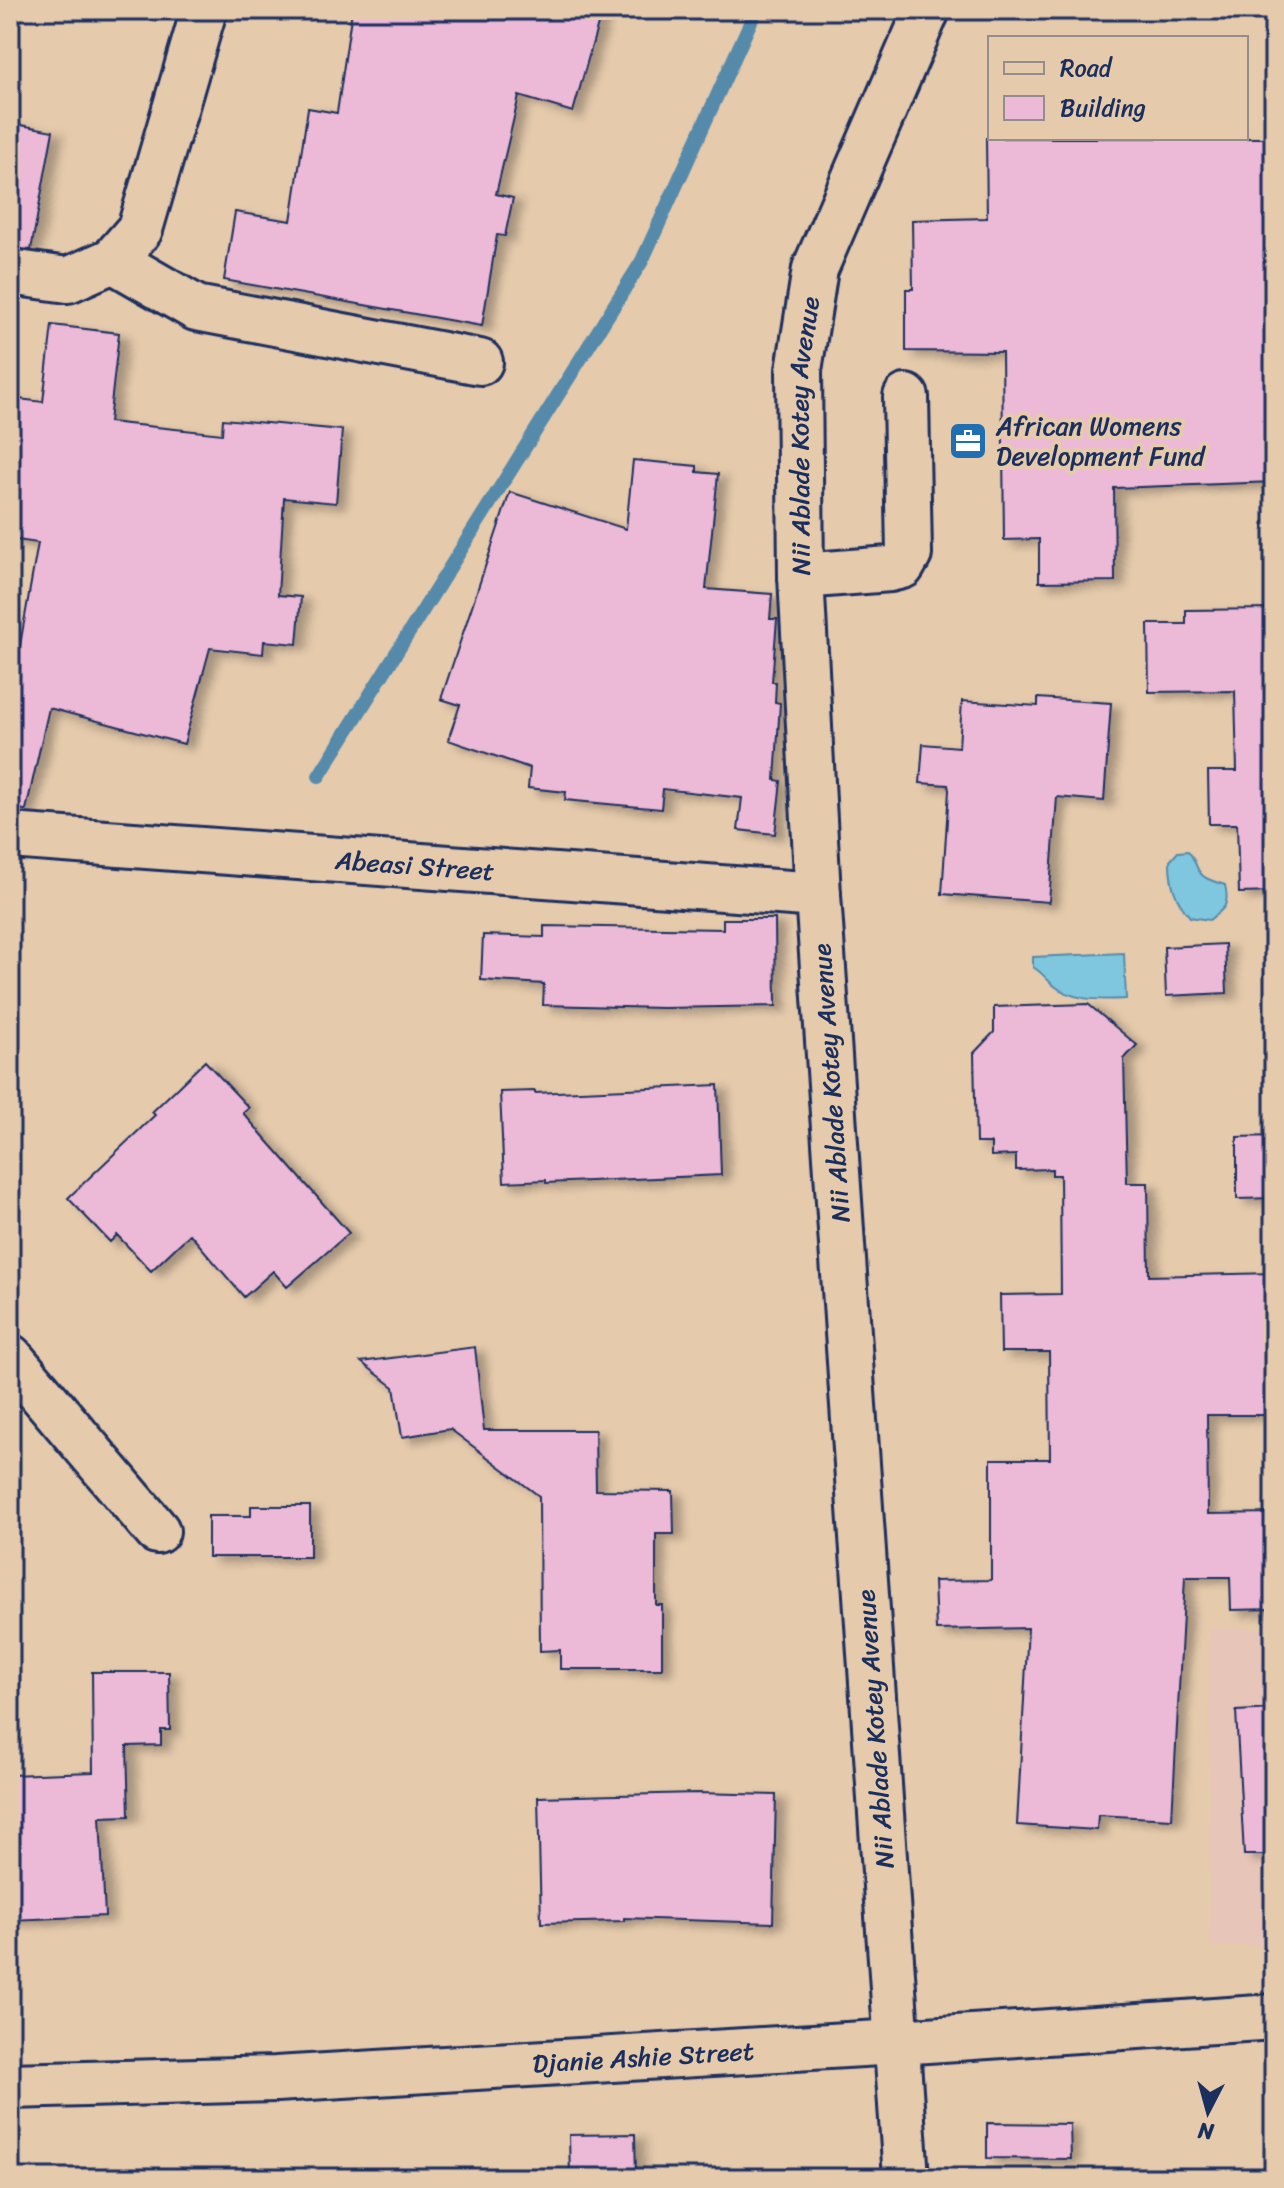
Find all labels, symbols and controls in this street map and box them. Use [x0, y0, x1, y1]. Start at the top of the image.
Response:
legend [988, 36, 1248, 140]
text: Road [1060, 47, 1114, 89]
text: Building [1060, 87, 1146, 129]
street label: Nii Ablade Kotey Avenue [776, 293, 833, 575]
place label: African Womens Development Fund [995, 403, 1207, 479]
office icon: African Womens Development Fund [947, 420, 989, 462]
street label: Abeasi Street [333, 837, 496, 894]
street label: Nii Ablade Kotey Avenue [798, 942, 864, 1224]
street label: Nii Ablade Kotey Avenue [842, 1588, 908, 1870]
street label: Djanie Ashie Street [531, 2028, 755, 2087]
north arrow [1168, 2072, 1248, 2152]
text: N [1196, 2111, 1217, 2152]

